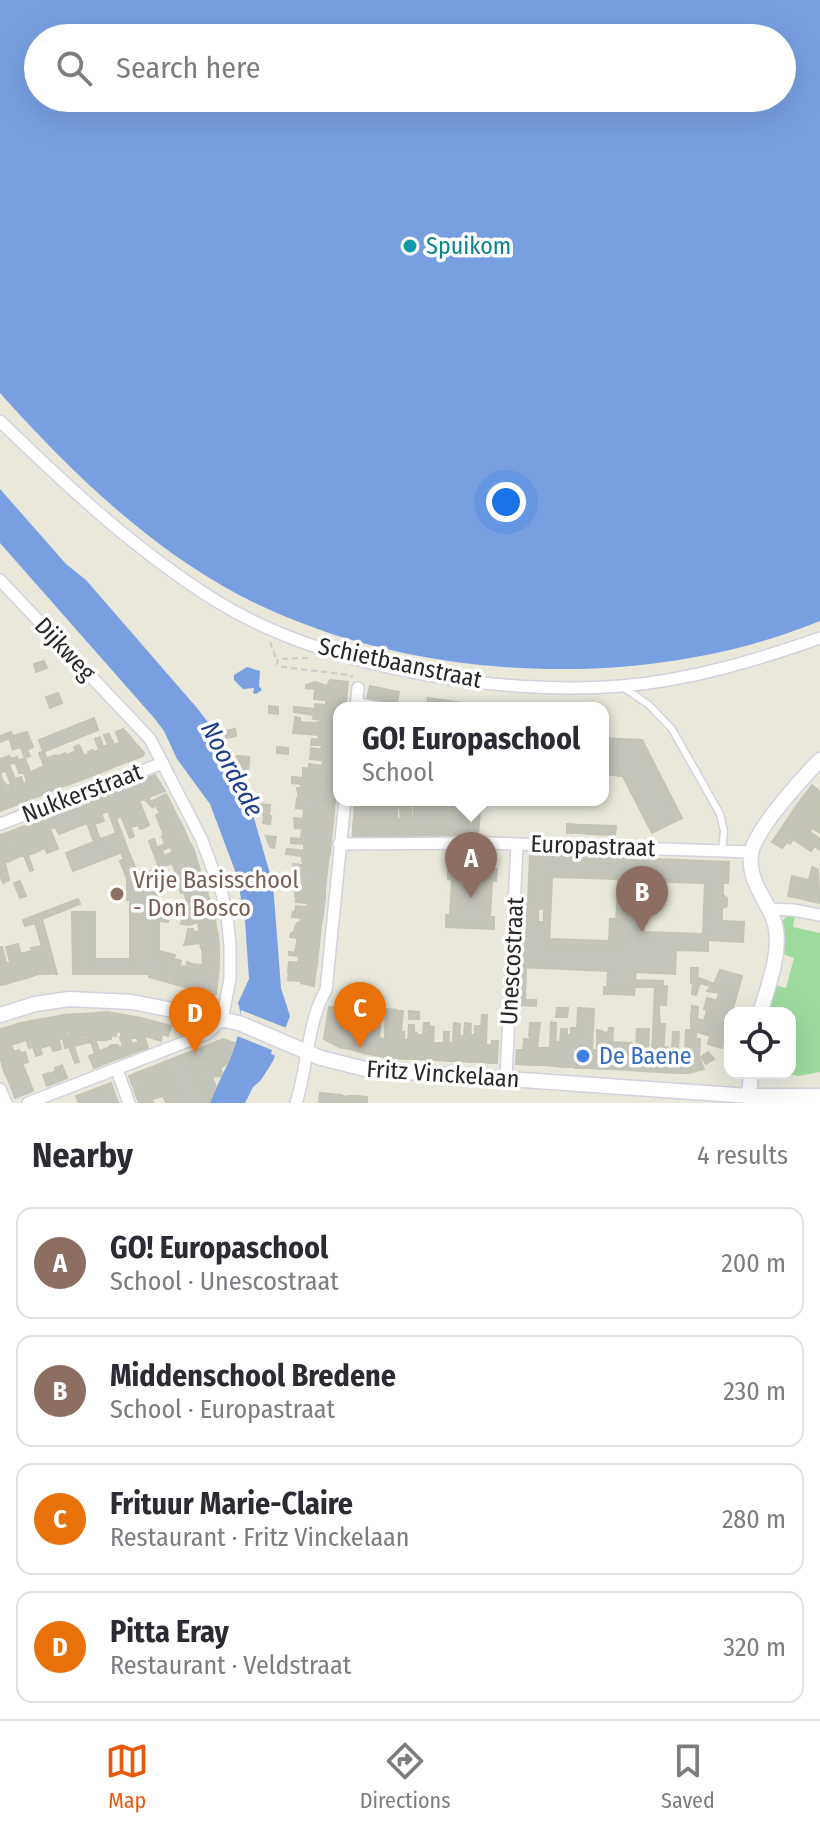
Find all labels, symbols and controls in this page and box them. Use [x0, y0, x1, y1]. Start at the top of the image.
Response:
search box [24, 24, 796, 112]
icon: search [52, 46, 96, 90]
text: Search here [116, 50, 261, 86]
place label: Spuikom [426, 232, 511, 260]
marker: Spuikom [401, 237, 419, 255]
your location [486, 482, 526, 522]
street label: Dijkweg [29, 612, 102, 687]
street label: Schietbaanstraat [316, 632, 484, 694]
popup [333, 702, 609, 806]
water label: Noordede [194, 716, 270, 822]
text: GO! Europaschool [362, 721, 580, 757]
street label: Nukkerstraat [18, 757, 146, 829]
text: School [362, 757, 434, 788]
street label: Europastraat [530, 830, 656, 862]
pin: A [445, 832, 497, 898]
place label: Vrije Basisschool - Don Bosco [133, 866, 299, 922]
pin: B [616, 866, 668, 932]
marker: Vrije Basisschool - Don Bosco [108, 885, 126, 903]
street label: Unescostraat [495, 896, 529, 1026]
pin: C [334, 982, 386, 1048]
pin: D [169, 987, 221, 1053]
map controls [724, 1007, 796, 1079]
button: locate [724, 1007, 796, 1079]
place label: De Baene [599, 1042, 692, 1070]
marker: De Baene [574, 1047, 592, 1065]
street label: Fritz Vinckelaan [366, 1055, 520, 1093]
text: Nearby [32, 1135, 133, 1176]
text: 4 results [697, 1140, 788, 1171]
text: GO! Europaschool [110, 1230, 328, 1266]
text: A [53, 1248, 67, 1279]
text: 200 m [721, 1248, 786, 1279]
text: School · Unescostraat [110, 1266, 339, 1297]
text: Middenschool Bredene [110, 1358, 396, 1394]
text: B [53, 1376, 67, 1407]
text: 230 m [723, 1376, 786, 1407]
text: School · Europastraat [110, 1394, 335, 1425]
text: Frituur Marie-Claire [110, 1486, 353, 1522]
text: C [53, 1504, 67, 1535]
text: 280 m [722, 1504, 786, 1535]
text: Restaurant · Fritz Vinckelaan [110, 1522, 409, 1553]
text: Pitta Eray [110, 1614, 229, 1650]
text: D [52, 1632, 68, 1663]
text: 320 m [723, 1632, 786, 1663]
text: Restaurant · Veldstraat [110, 1650, 351, 1681]
tab: Map [105, 1739, 149, 1814]
tab: Directions [360, 1739, 451, 1814]
tab: Saved [661, 1739, 715, 1814]

